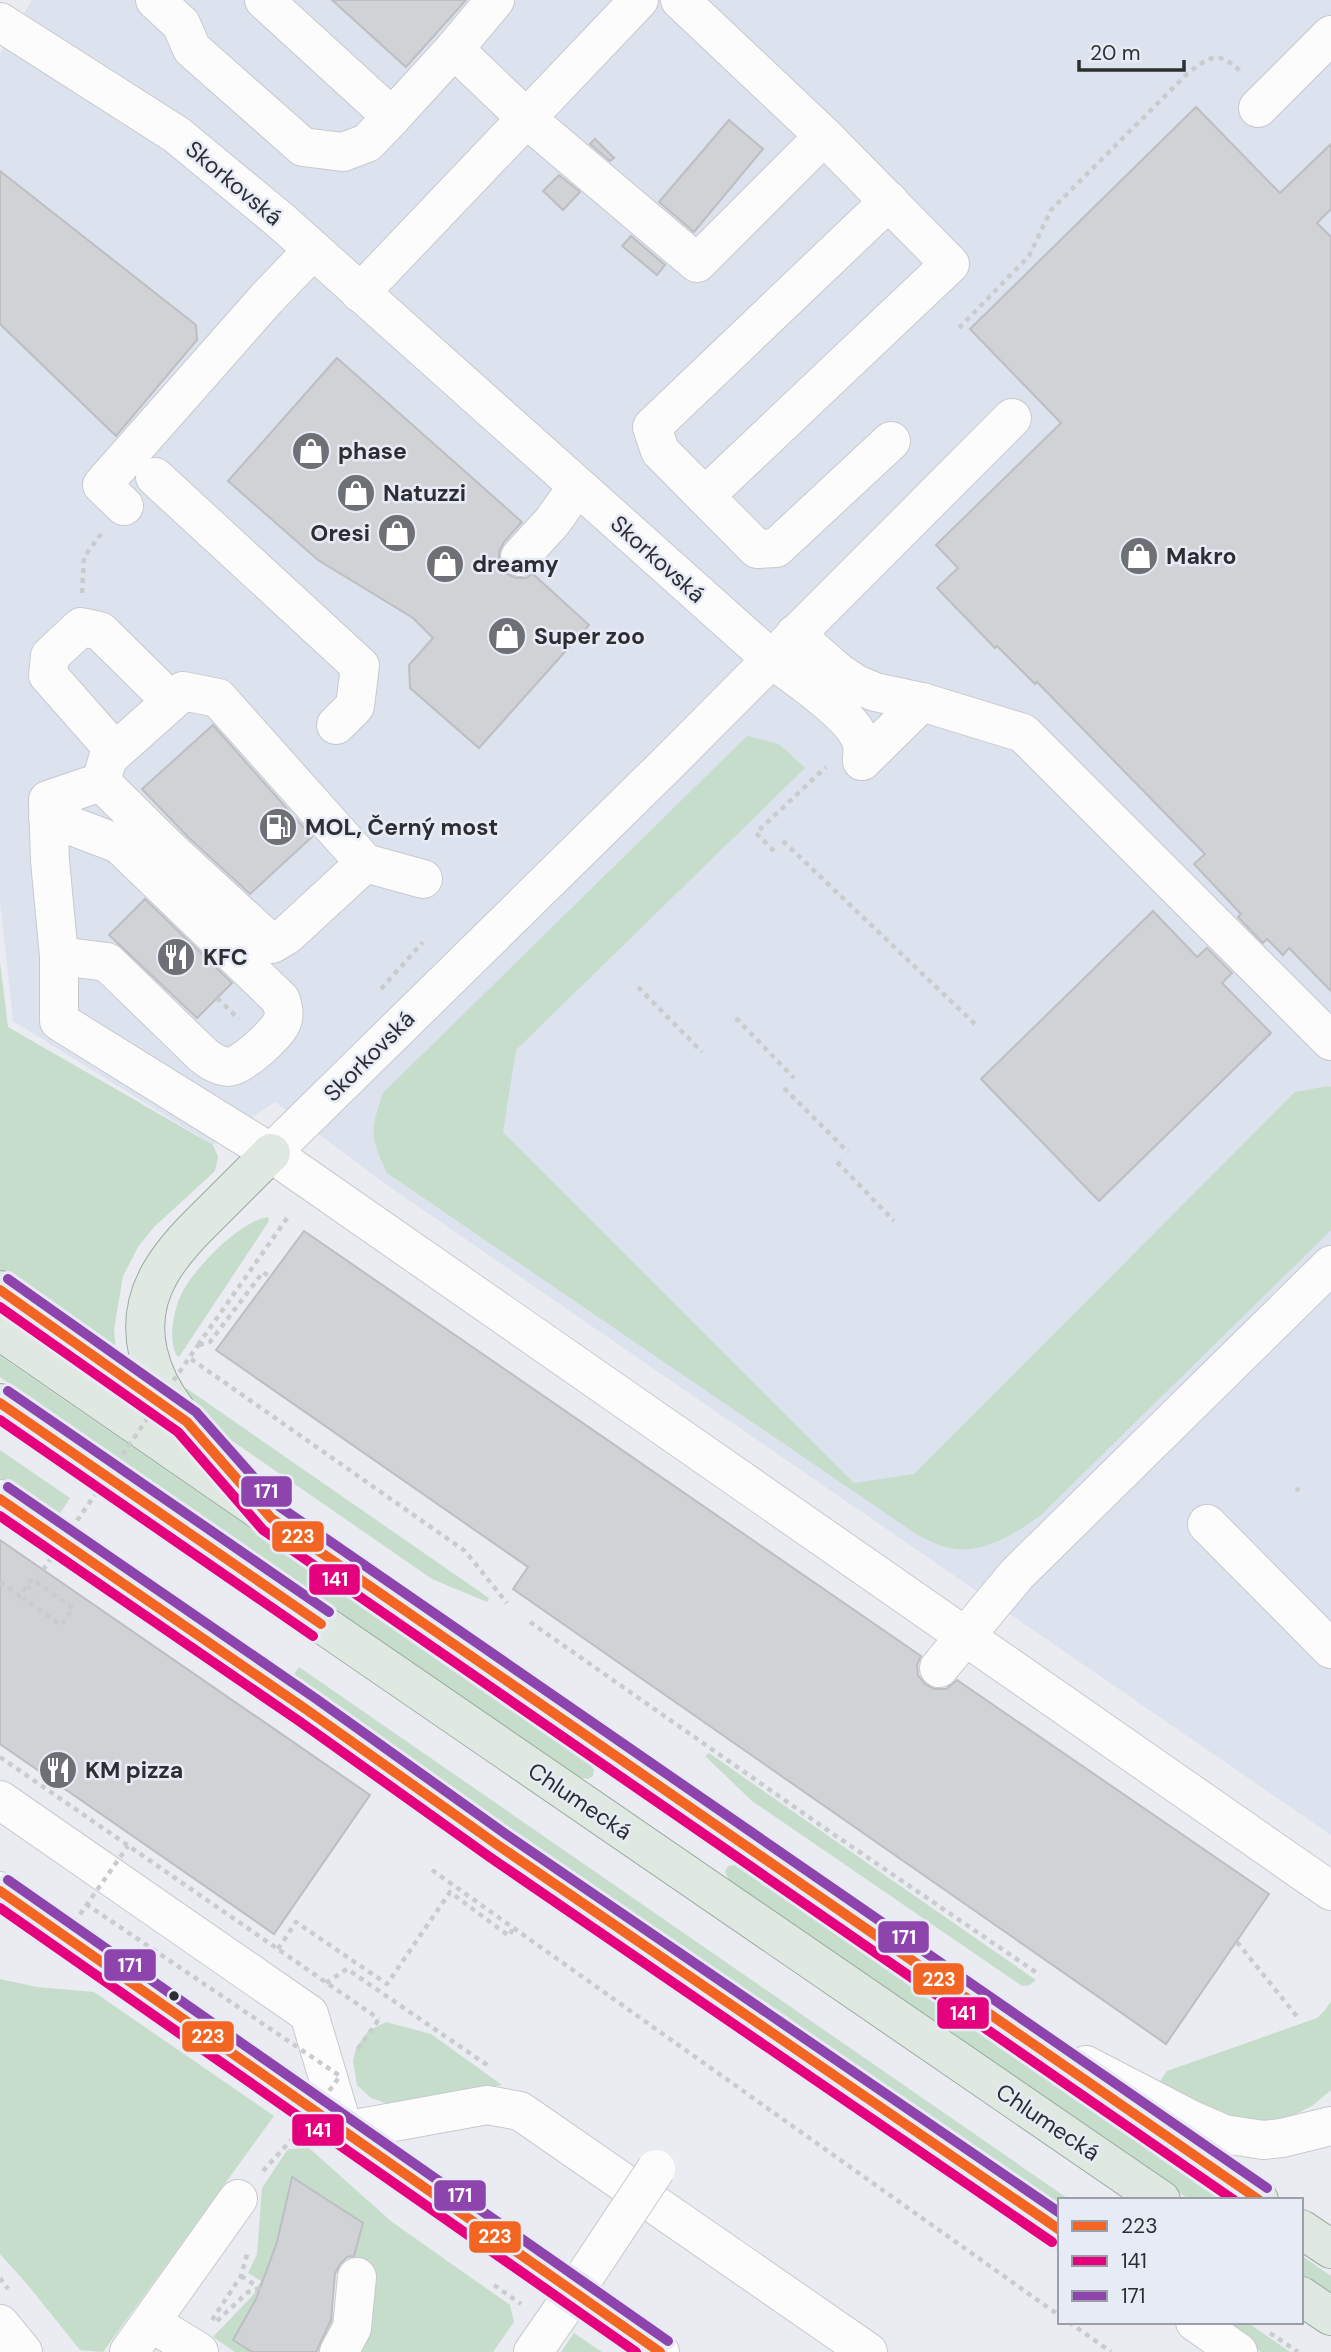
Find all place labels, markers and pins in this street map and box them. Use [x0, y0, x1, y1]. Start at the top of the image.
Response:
shop icon: phase [290, 430, 332, 472]
place label: phase [338, 436, 407, 466]
shop icon: Natuzzi [335, 472, 377, 514]
place label: Natuzzi [383, 478, 466, 508]
shop icon: Oresi [376, 512, 418, 554]
place label: Oresi [310, 518, 370, 548]
shop icon: Makro [1118, 535, 1160, 577]
place label: Makro [1166, 541, 1236, 571]
shop icon: dreamy [424, 543, 466, 585]
place label: dreamy [472, 549, 559, 579]
shop icon: Super zoo [486, 615, 528, 657]
place label: Super zoo [534, 621, 645, 651]
fuel station icon: MOL, Černý most [257, 806, 299, 848]
place label: MOL, Černý most [305, 812, 498, 842]
restaurant icon: KFC [155, 936, 197, 978]
place label: KFC [203, 942, 248, 972]
restaurant icon: KM pizza [37, 1749, 79, 1791]
place label: KM pizza [85, 1755, 183, 1785]
unlabelled marker [167, 1989, 181, 2003]

